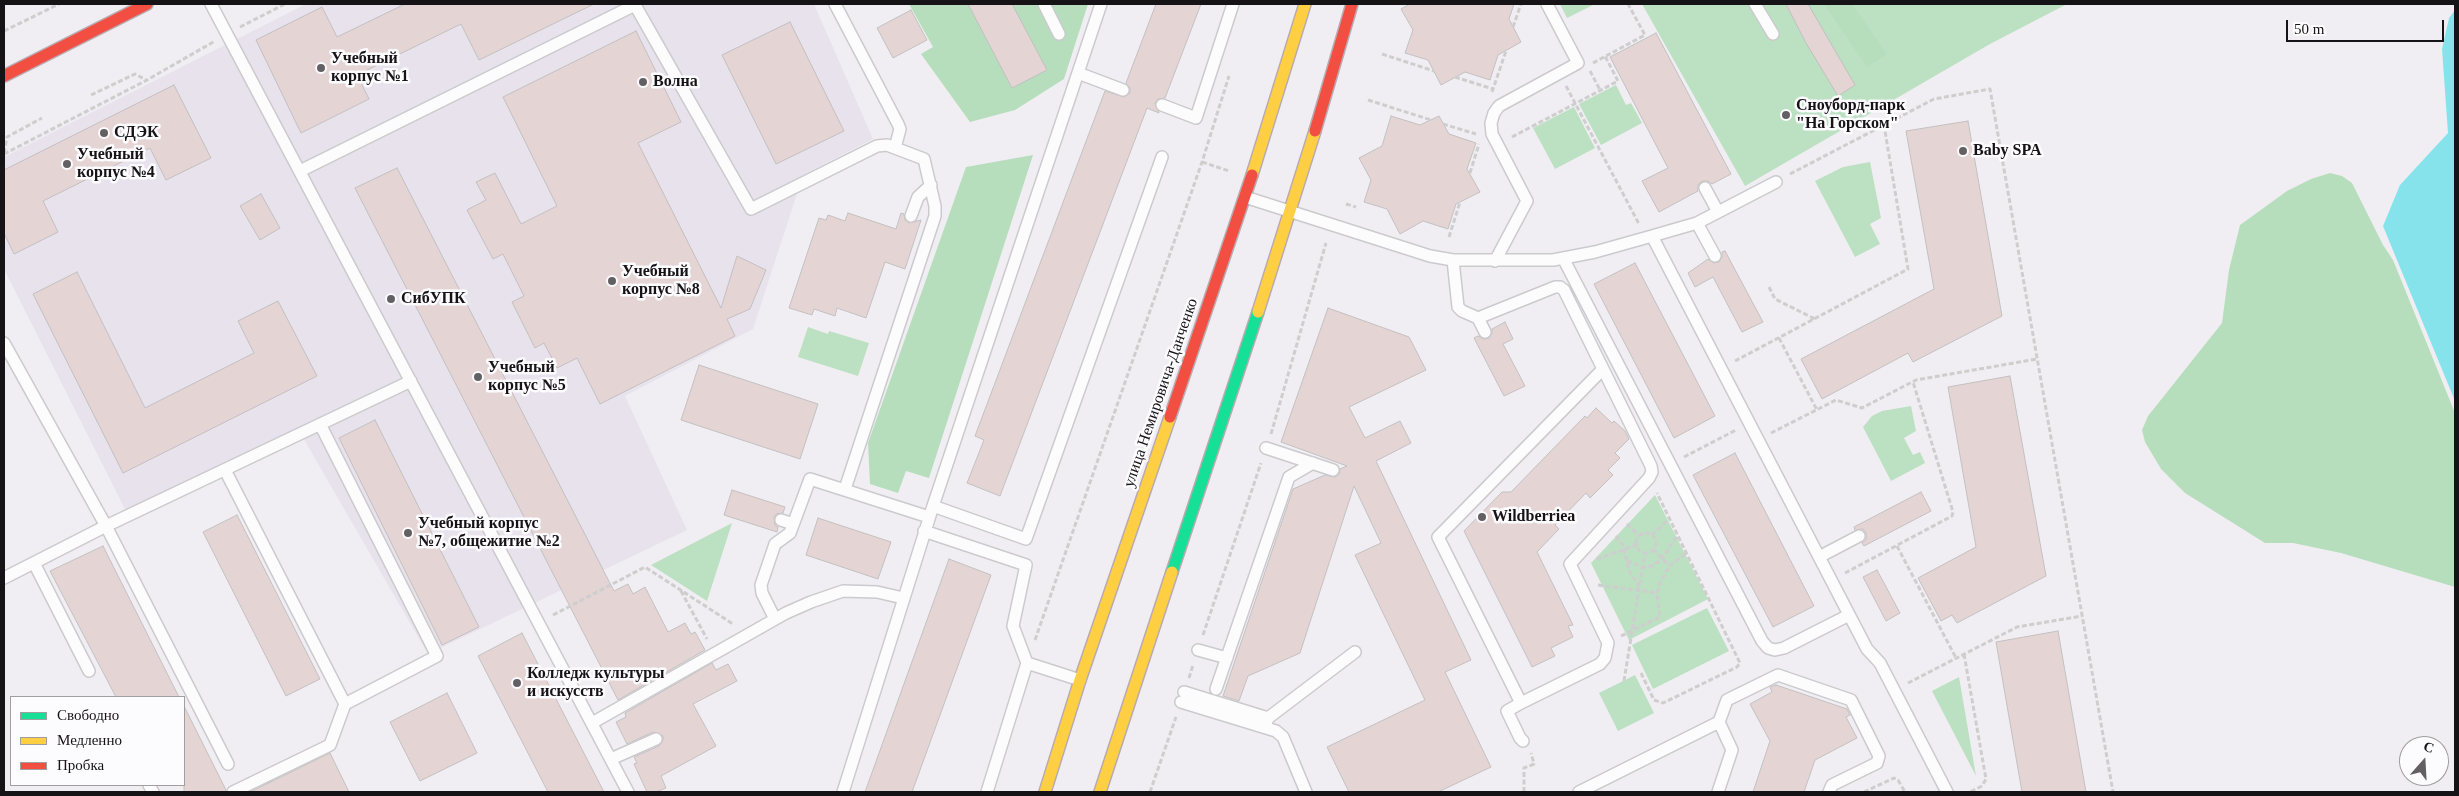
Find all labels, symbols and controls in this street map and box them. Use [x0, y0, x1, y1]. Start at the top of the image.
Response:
scale bar [2289, 10, 2446, 42]
text: 50 m [2294, 21, 2324, 37]
place label: Учебный корпус №1 [331, 49, 409, 87]
marker: Учебный корпус №1 [315, 62, 327, 74]
place label: Волна [653, 72, 698, 92]
marker: Волна [637, 76, 649, 88]
place label: Сноуборд-парк "На Горском" [1796, 96, 1905, 134]
marker: Сноуборд-парк "На Горском" [1780, 109, 1792, 121]
place label: СДЭК [114, 123, 159, 143]
marker: СДЭК [98, 127, 110, 139]
place label: Baby SPA [1973, 141, 2042, 161]
place label: Учебный корпус №4 [77, 145, 155, 183]
marker: Baby SPA [1957, 145, 1969, 157]
marker: Учебный корпус №4 [61, 158, 73, 170]
place label: Учебный корпус №8 [622, 262, 700, 300]
marker: Учебный корпус №8 [606, 275, 618, 287]
place label: СибУПК [401, 289, 466, 309]
marker: СибУПК [385, 293, 397, 305]
street label: улица Немировича-Данченко [1120, 296, 1202, 490]
place label: Учебный корпус №5 [488, 358, 566, 396]
marker: Учебный корпус №5 [472, 371, 484, 383]
place label: Wildberriea [1492, 507, 1575, 527]
marker: Wildberriea [1476, 511, 1488, 523]
place label: Учебный корпус №7, общежитие №2 [418, 514, 560, 552]
marker: Учебный корпус №7, общежитие №2 [402, 527, 414, 539]
place label: Колледж культуры и искусств [527, 664, 665, 702]
marker: Колледж культуры и искусств [511, 677, 523, 689]
legend [10, 696, 185, 786]
text: Свободно [57, 707, 119, 723]
text: Медленно [57, 732, 122, 748]
north arrow [2399, 736, 2449, 786]
text: С [2421, 739, 2436, 756]
text: Пробка [57, 757, 104, 773]

